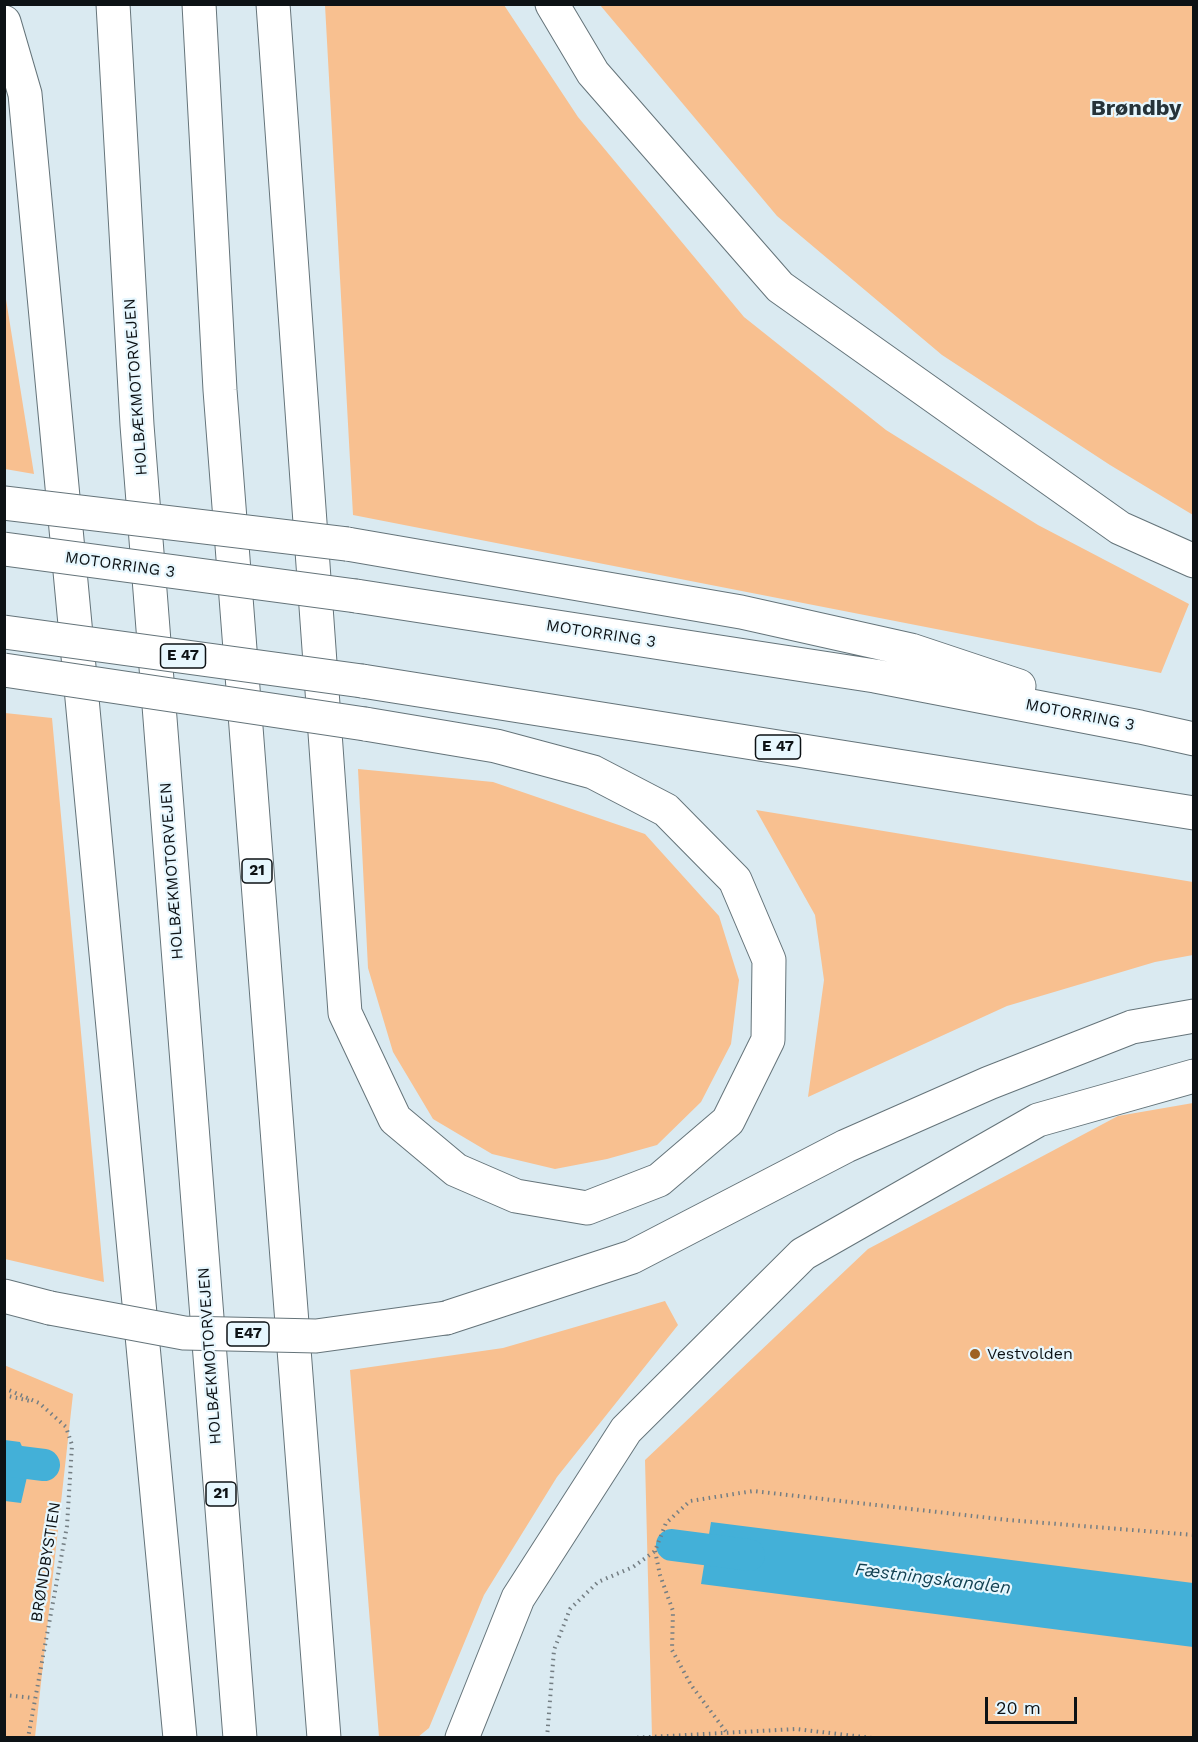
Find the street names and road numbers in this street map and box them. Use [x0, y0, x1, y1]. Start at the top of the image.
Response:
street label: HOLBÆKMOTORVEJEN [120, 298, 152, 476]
street label: MOTORRING 3 [64, 548, 176, 582]
street label: MOTORRING 3 [545, 616, 657, 652]
road number: E 47 [160, 644, 206, 668]
street label: MOTORRING 3 [1024, 695, 1136, 735]
road number: E 47 [756, 735, 800, 759]
street label: HOLBÆKMOTORVEJEN [156, 782, 188, 960]
road number: 21 [242, 859, 272, 883]
street label: HOLBÆKMOTORVEJEN [194, 1267, 226, 1445]
road number: E47 [227, 1322, 269, 1346]
road number: 21 [206, 1482, 236, 1506]
street label: BRØNDBYSTIEN [27, 1501, 65, 1623]

